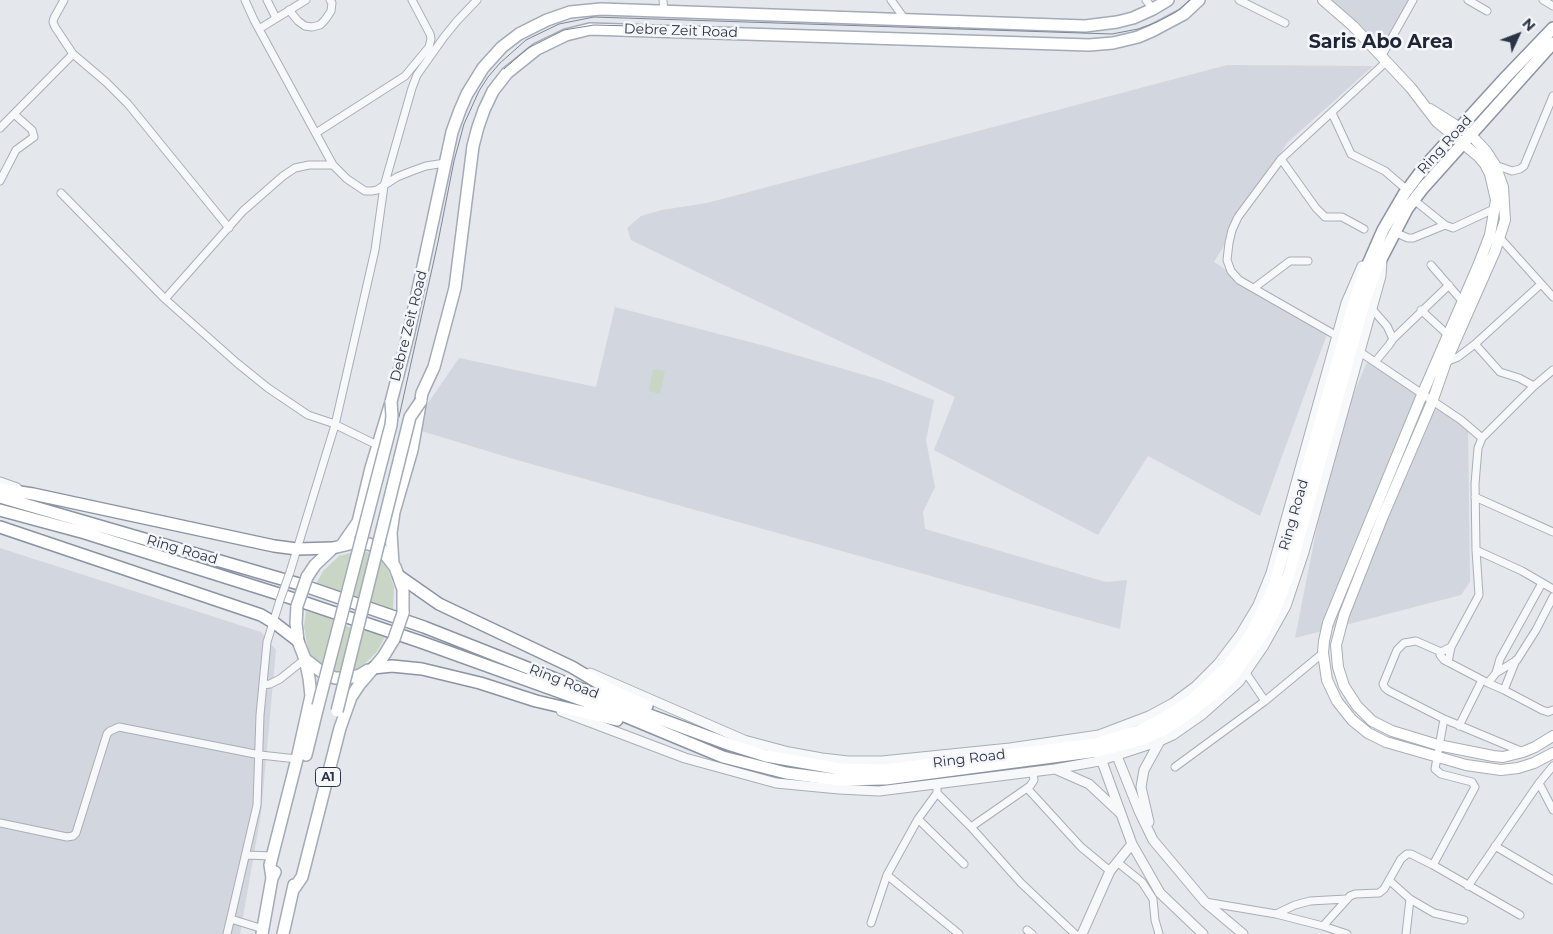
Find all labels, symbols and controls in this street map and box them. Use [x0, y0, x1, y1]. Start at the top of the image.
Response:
north arrow [1493, 10, 1543, 60]
text: N [1519, 14, 1539, 35]
street label: Debre Zeit Road [624, 21, 738, 41]
district label: Saris Abo Area [1309, 31, 1453, 53]
street label: Ring Road [1414, 112, 1476, 178]
street label: Debre Zeit Road [387, 269, 431, 383]
street label: Ring Road [1276, 477, 1312, 553]
street label: Ring Road [144, 532, 220, 568]
street label: Ring Road [527, 661, 601, 703]
street label: Ring Road [932, 746, 1006, 772]
road number: A1 [316, 768, 340, 786]

